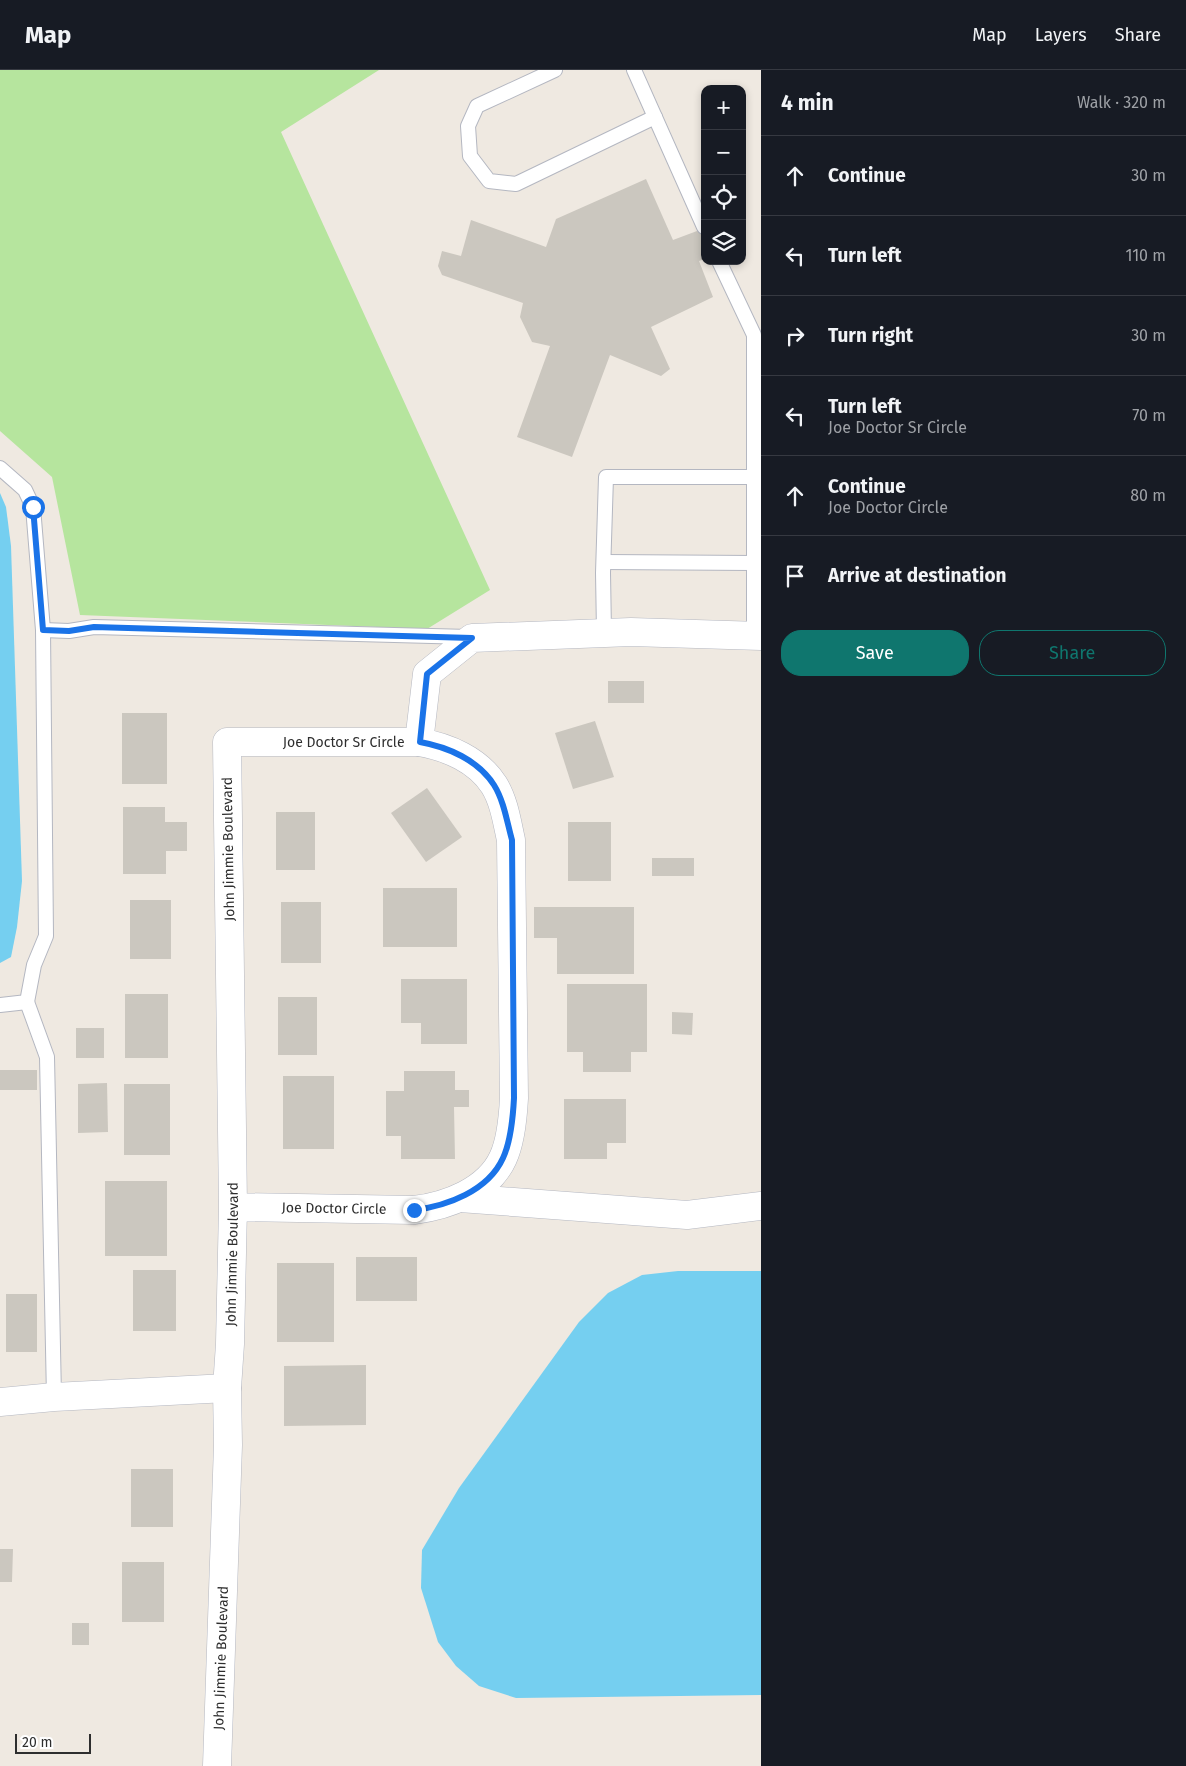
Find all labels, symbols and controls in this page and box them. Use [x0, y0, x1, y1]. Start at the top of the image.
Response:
text: Map [25, 21, 71, 49]
text: Map [972, 24, 1007, 46]
text: Layers [1035, 24, 1087, 46]
text: Share [1115, 24, 1161, 46]
map controls [701, 85, 746, 265]
button: + [701, 85, 746, 130]
text: 4 min [781, 90, 834, 116]
text: Walk · 320 m [1077, 93, 1166, 112]
button: − [701, 130, 746, 175]
icon: ahead [781, 162, 809, 190]
text: Continue [828, 164, 906, 187]
text: 30 m [1131, 166, 1166, 185]
button: locate [701, 175, 746, 220]
button: layers [701, 220, 746, 265]
icon: left [781, 242, 809, 270]
text: Turn left [828, 244, 902, 267]
text: 110 m [1125, 246, 1166, 265]
icon: right [781, 322, 809, 350]
text: Turn right [828, 324, 913, 347]
text: 30 m [1131, 326, 1166, 345]
text: Turn left [828, 395, 902, 418]
icon: left [781, 402, 809, 430]
text: 70 m [1132, 406, 1166, 425]
text: Joe Doctor Sr Circle [828, 418, 967, 437]
text: Continue [828, 475, 906, 498]
icon: ahead [781, 482, 809, 510]
text: 80 m [1130, 486, 1166, 505]
route start [22, 496, 45, 519]
text: Joe Doctor Circle [828, 498, 948, 517]
icon: arrive [781, 562, 809, 590]
text: Arrive at destination [828, 564, 1007, 587]
button: Save [781, 630, 969, 676]
button: Share [979, 630, 1166, 676]
street label: Joe Doctor Sr Circle [283, 734, 405, 751]
street label: John Jimmie Boulevard [219, 777, 238, 921]
street label: John Jimmie Boulevard [222, 1182, 242, 1327]
street label: Joe Doctor Circle [281, 1199, 387, 1218]
route end [403, 1199, 426, 1222]
street label: John Jimmie Boulevard [210, 1586, 232, 1730]
scale bar [15, 1731, 91, 1754]
text: 20 m [22, 1734, 52, 1751]

